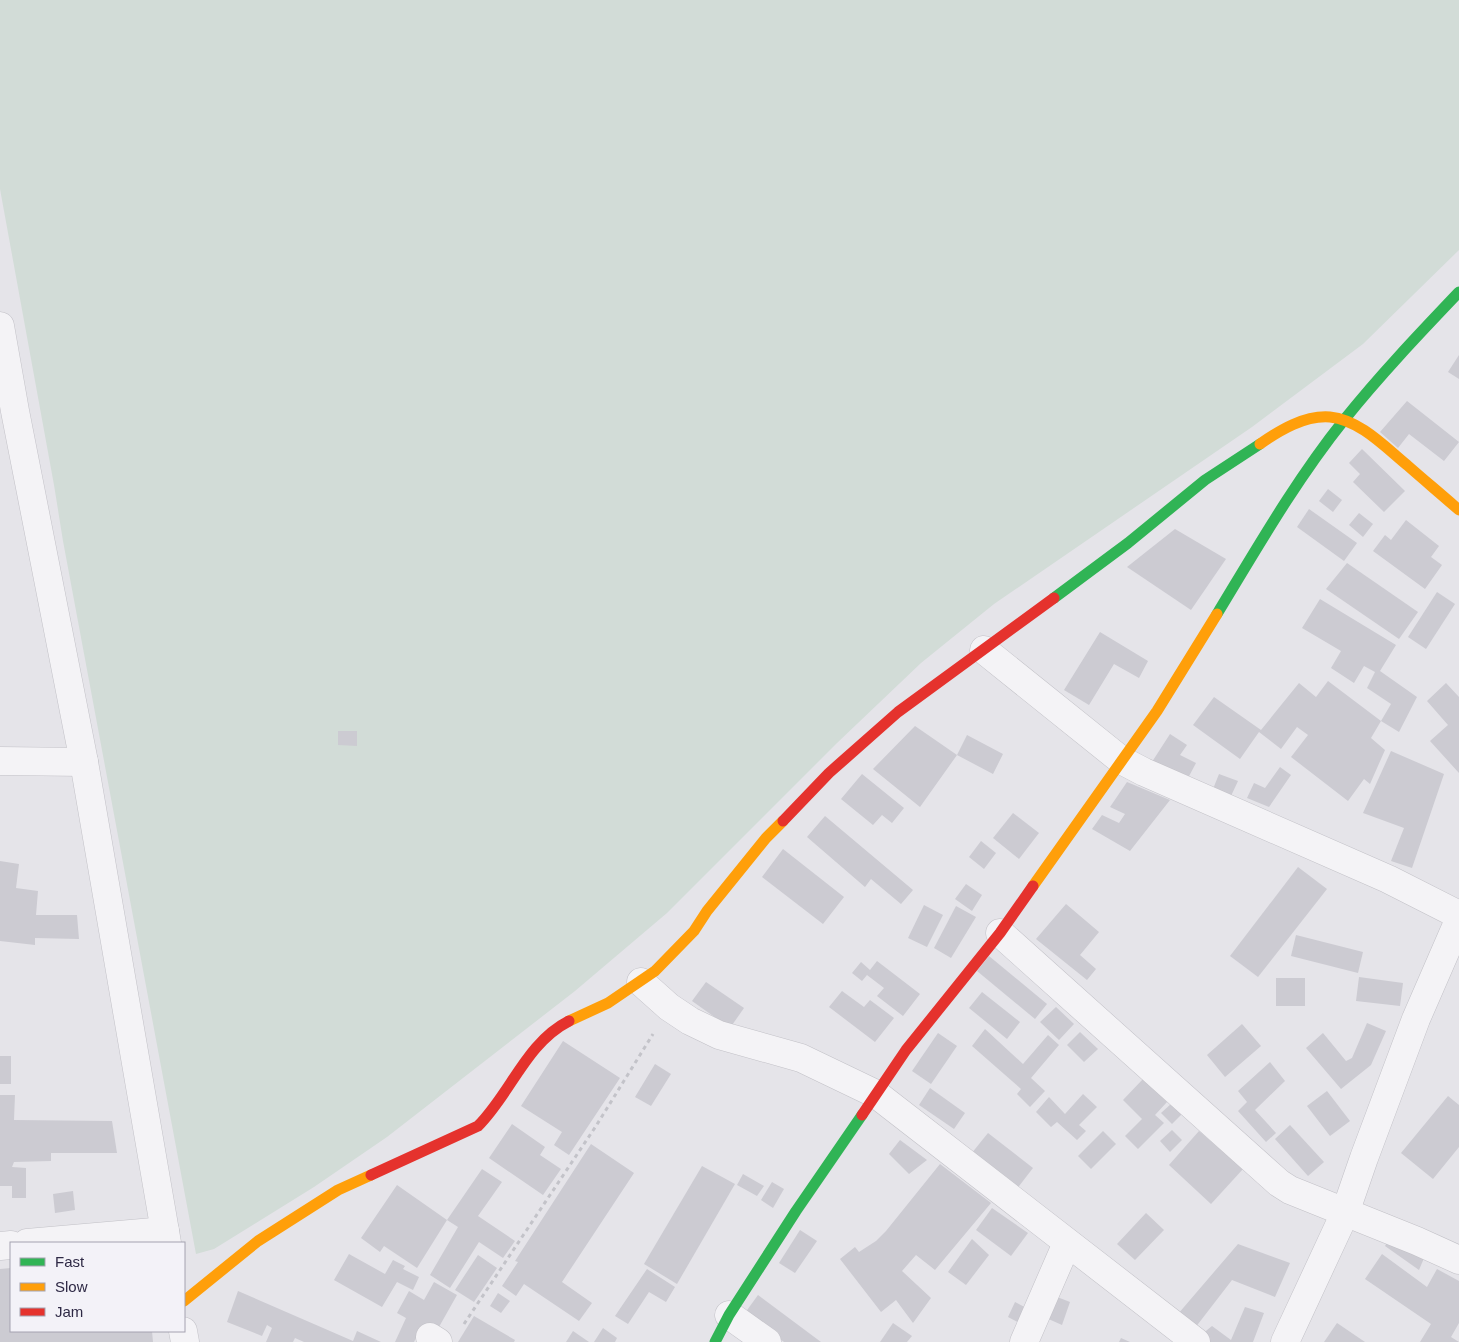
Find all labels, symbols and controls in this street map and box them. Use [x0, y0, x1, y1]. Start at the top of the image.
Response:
legend [10, 1242, 185, 1332]
text: Fast [55, 1253, 85, 1270]
text: Slow [55, 1278, 88, 1295]
text: Jam [55, 1303, 83, 1320]

